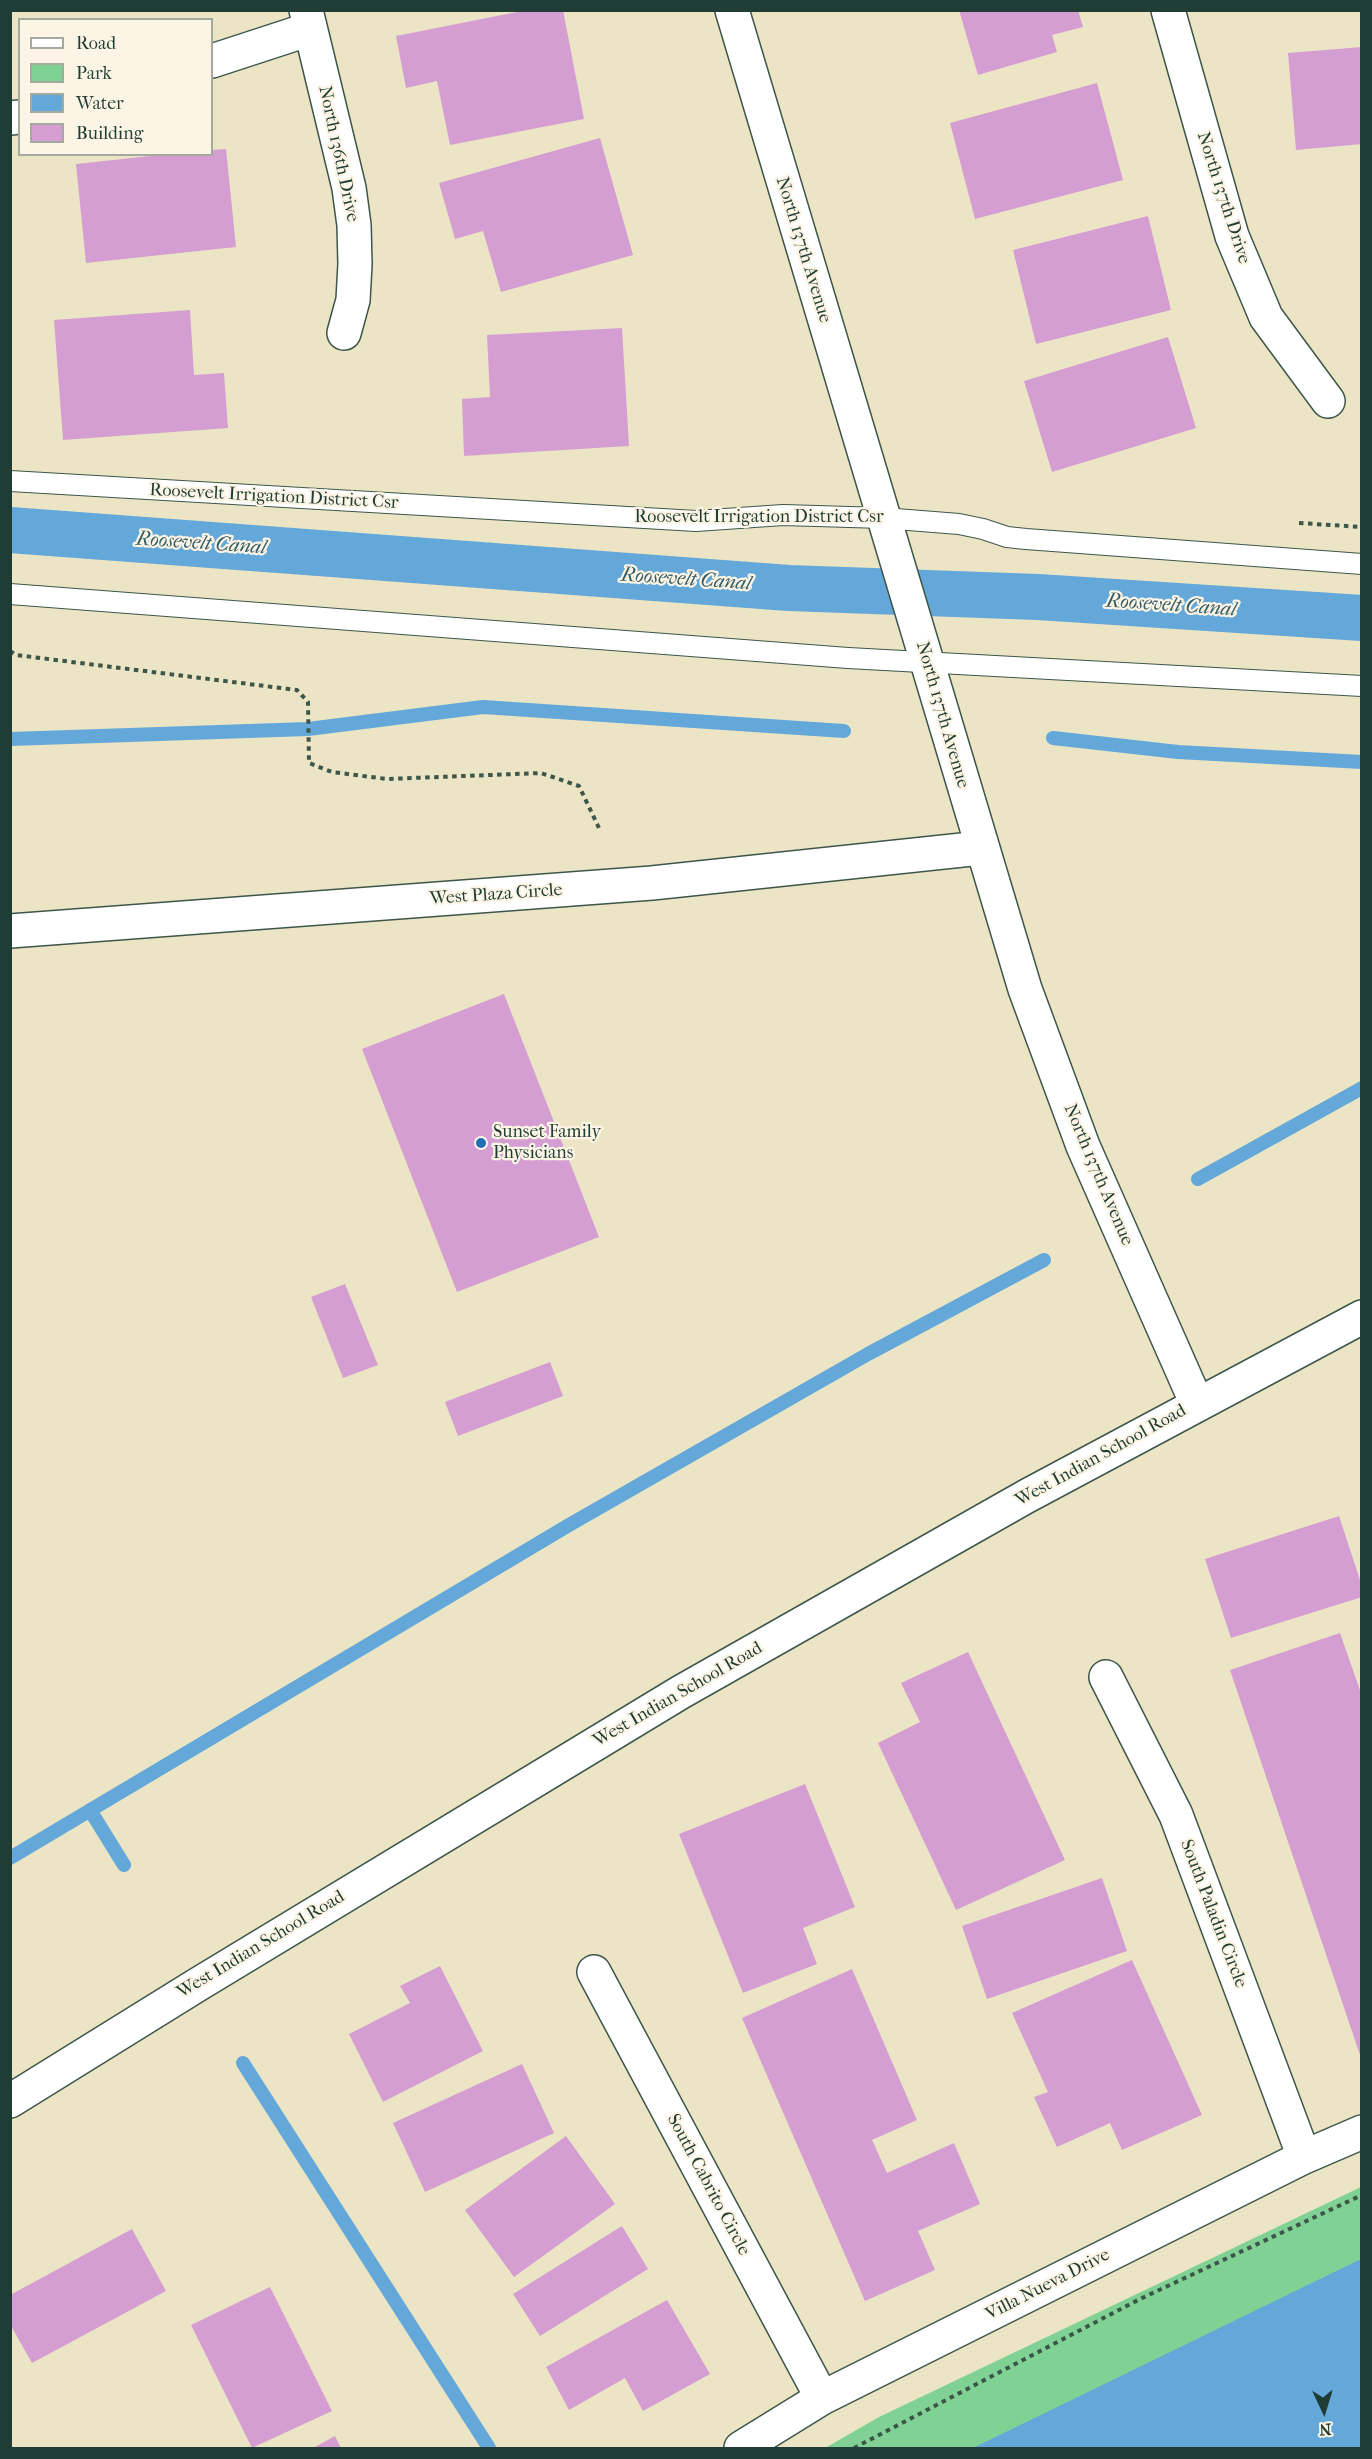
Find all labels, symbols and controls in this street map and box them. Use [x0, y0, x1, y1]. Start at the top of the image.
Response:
legend [18, 18, 213, 156]
text: Road [76, 33, 116, 54]
text: Park [76, 63, 112, 84]
street label: North 136th Drive [313, 84, 363, 224]
text: Water [76, 93, 124, 114]
text: Building [76, 123, 143, 144]
street label: North 137th Drive [1192, 129, 1254, 267]
street label: North 137th Avenue [771, 174, 835, 326]
street label: Roosevelt Irrigation District Csr [149, 480, 399, 514]
street label: Roosevelt Irrigation District Csr [634, 507, 884, 529]
water label: Roosevelt Canal [135, 527, 267, 561]
water label: Roosevelt Canal [620, 563, 752, 597]
water label: Roosevelt Canal [1105, 589, 1237, 623]
street label: North 137th Avenue [911, 639, 973, 791]
street label: West Plaza Circle [429, 880, 563, 910]
street label: North 137th Avenue [1058, 1101, 1138, 1249]
place label: Sunset Family Physicians [493, 1122, 601, 1164]
marker: Sunset Family Physicians [474, 1136, 488, 1150]
street label: West Indian School Road [1012, 1400, 1190, 1512]
street label: West Indian School Road [590, 1638, 766, 1752]
street label: South Paladin Circle [1175, 1837, 1251, 1991]
street label: West Indian School Road [173, 1886, 349, 2004]
street label: South Cabrito Circle [662, 2110, 754, 2260]
street label: Villa Nueva Drive [982, 2244, 1114, 2326]
north arrow [1294, 2381, 1354, 2441]
text: N [1319, 2420, 1332, 2439]

